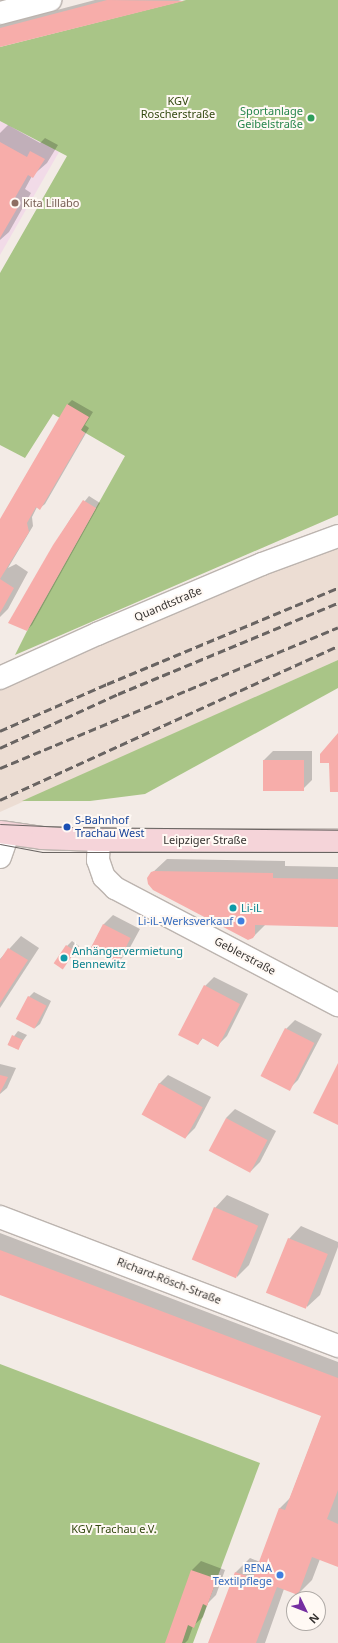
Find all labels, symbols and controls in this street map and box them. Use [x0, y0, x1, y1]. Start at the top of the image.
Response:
park label: KGV Roscherstraße [141, 95, 215, 121]
place label: Sportanlage Geibelstraße [237, 105, 303, 131]
marker: Sportanlage Geibelstraße [306, 113, 316, 123]
place label: Kita Lillabo [23, 196, 80, 210]
marker: Kita Lillabo [10, 198, 20, 208]
street label: Quandtstraße [132, 584, 204, 624]
place label: S-Bahnhof Trachau West [75, 814, 144, 840]
marker: S-Bahnhof Trachau West [62, 822, 72, 832]
street label: Leipziger Straße [163, 833, 247, 847]
place label: Li-iL [241, 901, 262, 915]
marker: Li-iL [228, 903, 238, 913]
place label: Li-iL-Werksverkauf [138, 914, 233, 928]
marker: Li-iL-Werksverkauf [236, 916, 246, 926]
street label: Geblerstraße [212, 934, 278, 978]
place label: Anhängervermietung Bennewitz [72, 945, 183, 971]
marker: Anhängervermietung Bennewitz [59, 953, 69, 963]
street label: Richard-Rösch-Straße [115, 1255, 223, 1307]
park label: KGV Trachau e.V. [71, 1522, 157, 1536]
place label: RENA Textilpflege [213, 1562, 272, 1588]
marker: RENA Textilpflege [275, 1570, 285, 1580]
north arrow [286, 1591, 326, 1631]
text: N [306, 1610, 323, 1627]

